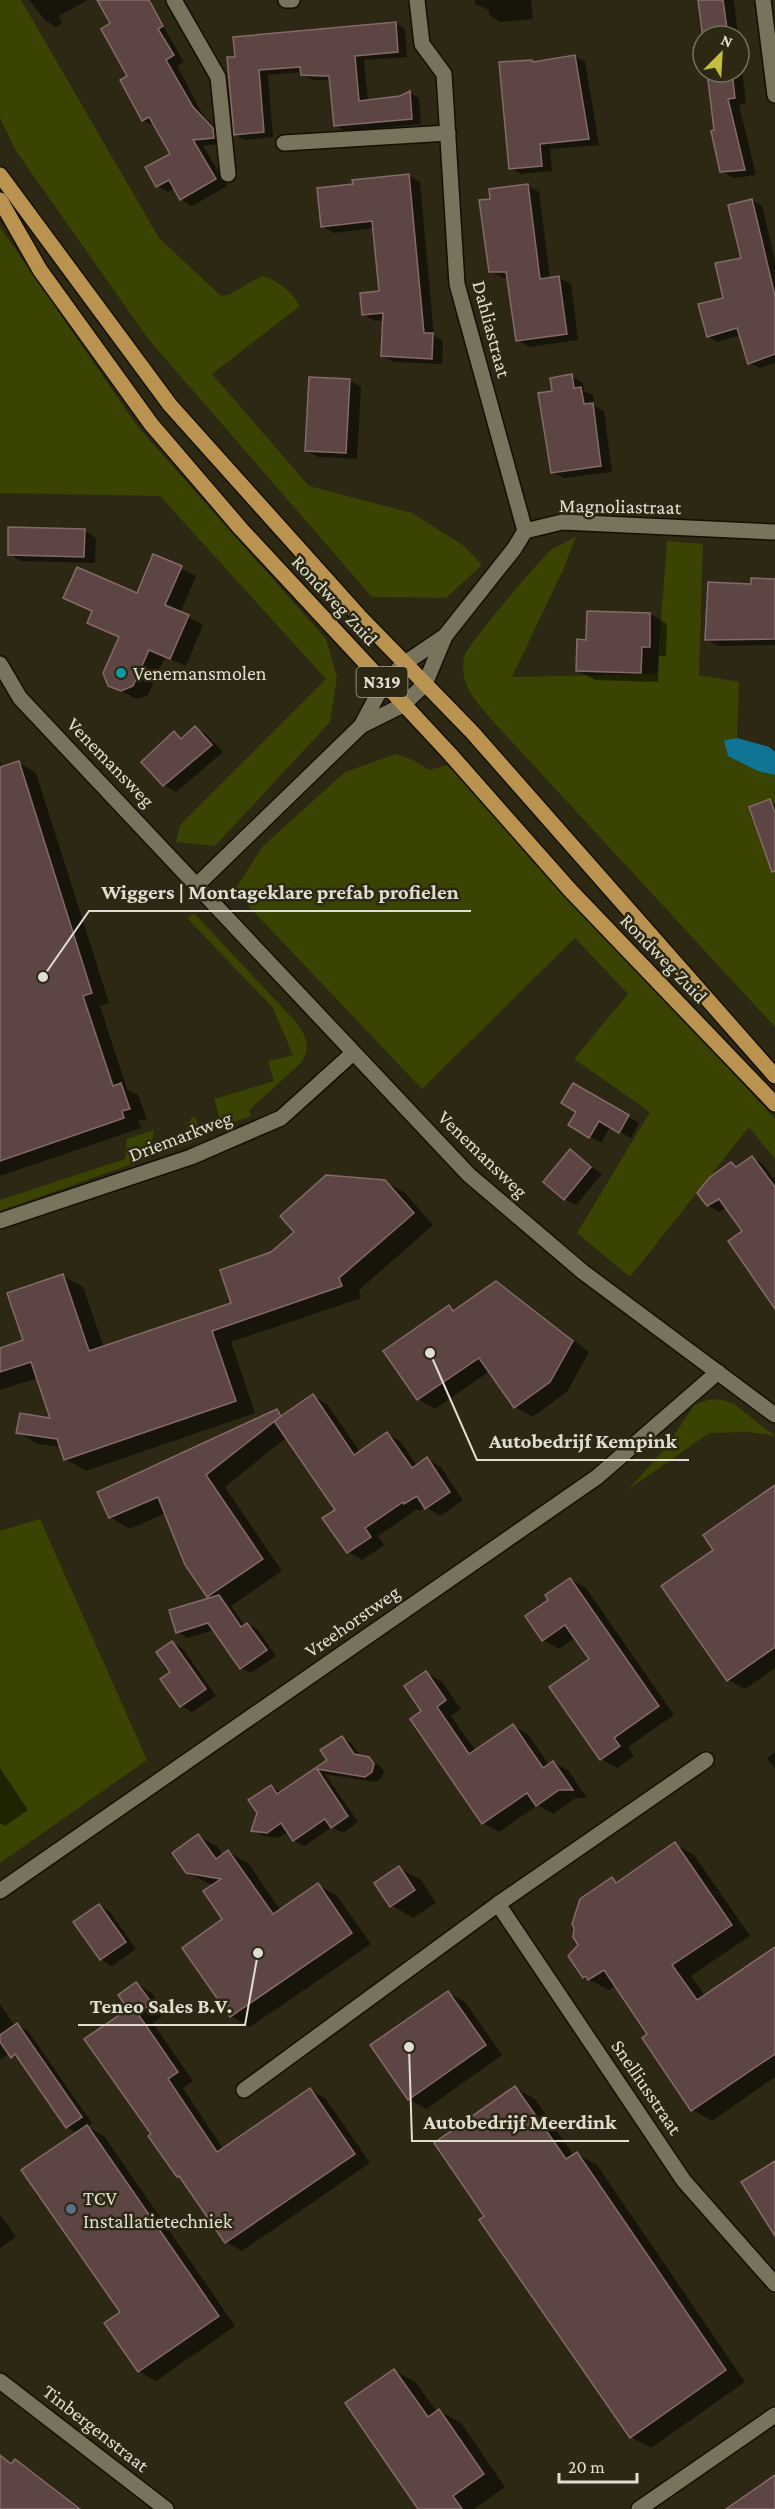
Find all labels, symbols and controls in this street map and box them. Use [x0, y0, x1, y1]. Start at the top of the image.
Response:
north arrow [691, 24, 751, 84]
text: N [718, 31, 735, 51]
street label: Dahliastraat [469, 278, 516, 380]
street label: Magnoliastraat [559, 494, 682, 519]
street label: Rondweg Zuid [287, 550, 383, 651]
place label: Venemansmolen [133, 662, 267, 684]
marker: Venemansmolen [114, 666, 128, 680]
road number: N319 [356, 667, 407, 697]
street label: Venemansweg [62, 713, 159, 812]
callout: Wiggers | Montageklare prefab profielen [89, 872, 471, 911]
text: Wiggers | Montageklare prefab profielen [100, 880, 459, 904]
street label: Rondweg Zuid [615, 909, 712, 1008]
street label: Driemarkweg [125, 1106, 235, 1167]
street label: Venemansweg [433, 1106, 532, 1203]
callout: Autobedrijf Kempink [477, 1421, 689, 1460]
text: Autobedrijf Kempink [488, 1429, 678, 1453]
street label: Vreehorstweg [301, 1580, 404, 1662]
callout: Teneo Sales B.V. [78, 1986, 245, 2025]
text: Teneo Sales B.V. [90, 1994, 232, 2018]
street label: Snelliusstraat [607, 2035, 687, 2139]
callout: Autobedrijf Meerdink [412, 2102, 629, 2141]
text: Autobedrijf Meerdink [422, 2110, 617, 2134]
place label: TCV Installatietechniek [83, 2187, 233, 2232]
marker: TCV Installatietechniek [64, 2202, 78, 2216]
street label: Tinbergenstraat [38, 2380, 154, 2477]
scale bar [559, 2446, 637, 2484]
text: 20 m [568, 2457, 605, 2477]

